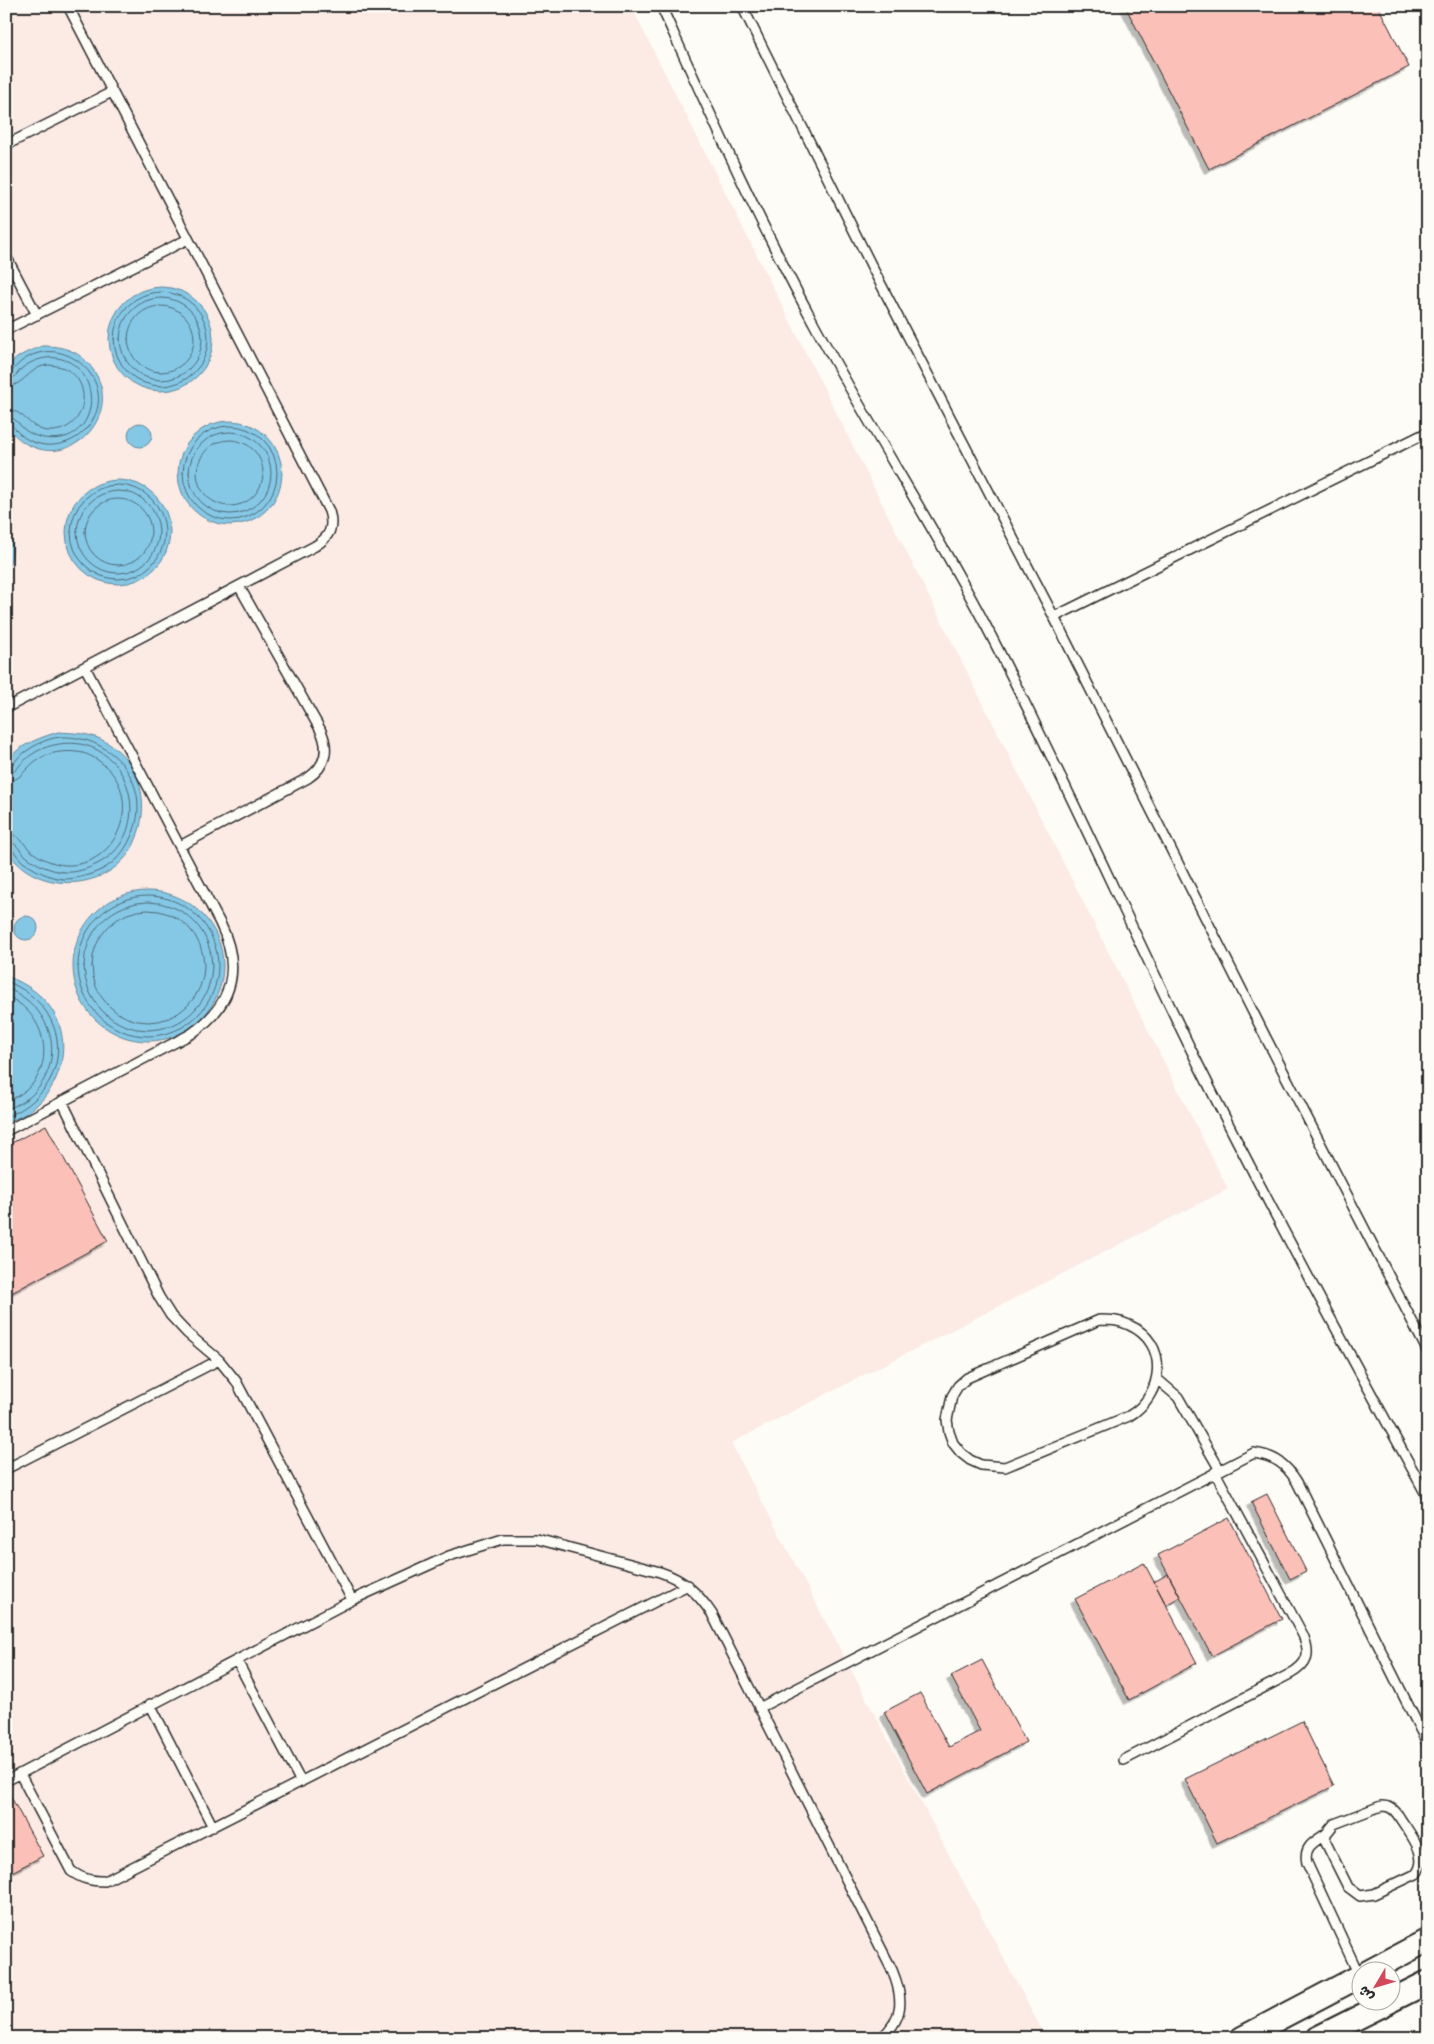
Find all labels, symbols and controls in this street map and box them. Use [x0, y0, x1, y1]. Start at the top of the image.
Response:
north arrow [1352, 1962, 1402, 2012]
text: ش [1352, 1982, 1378, 2007]

